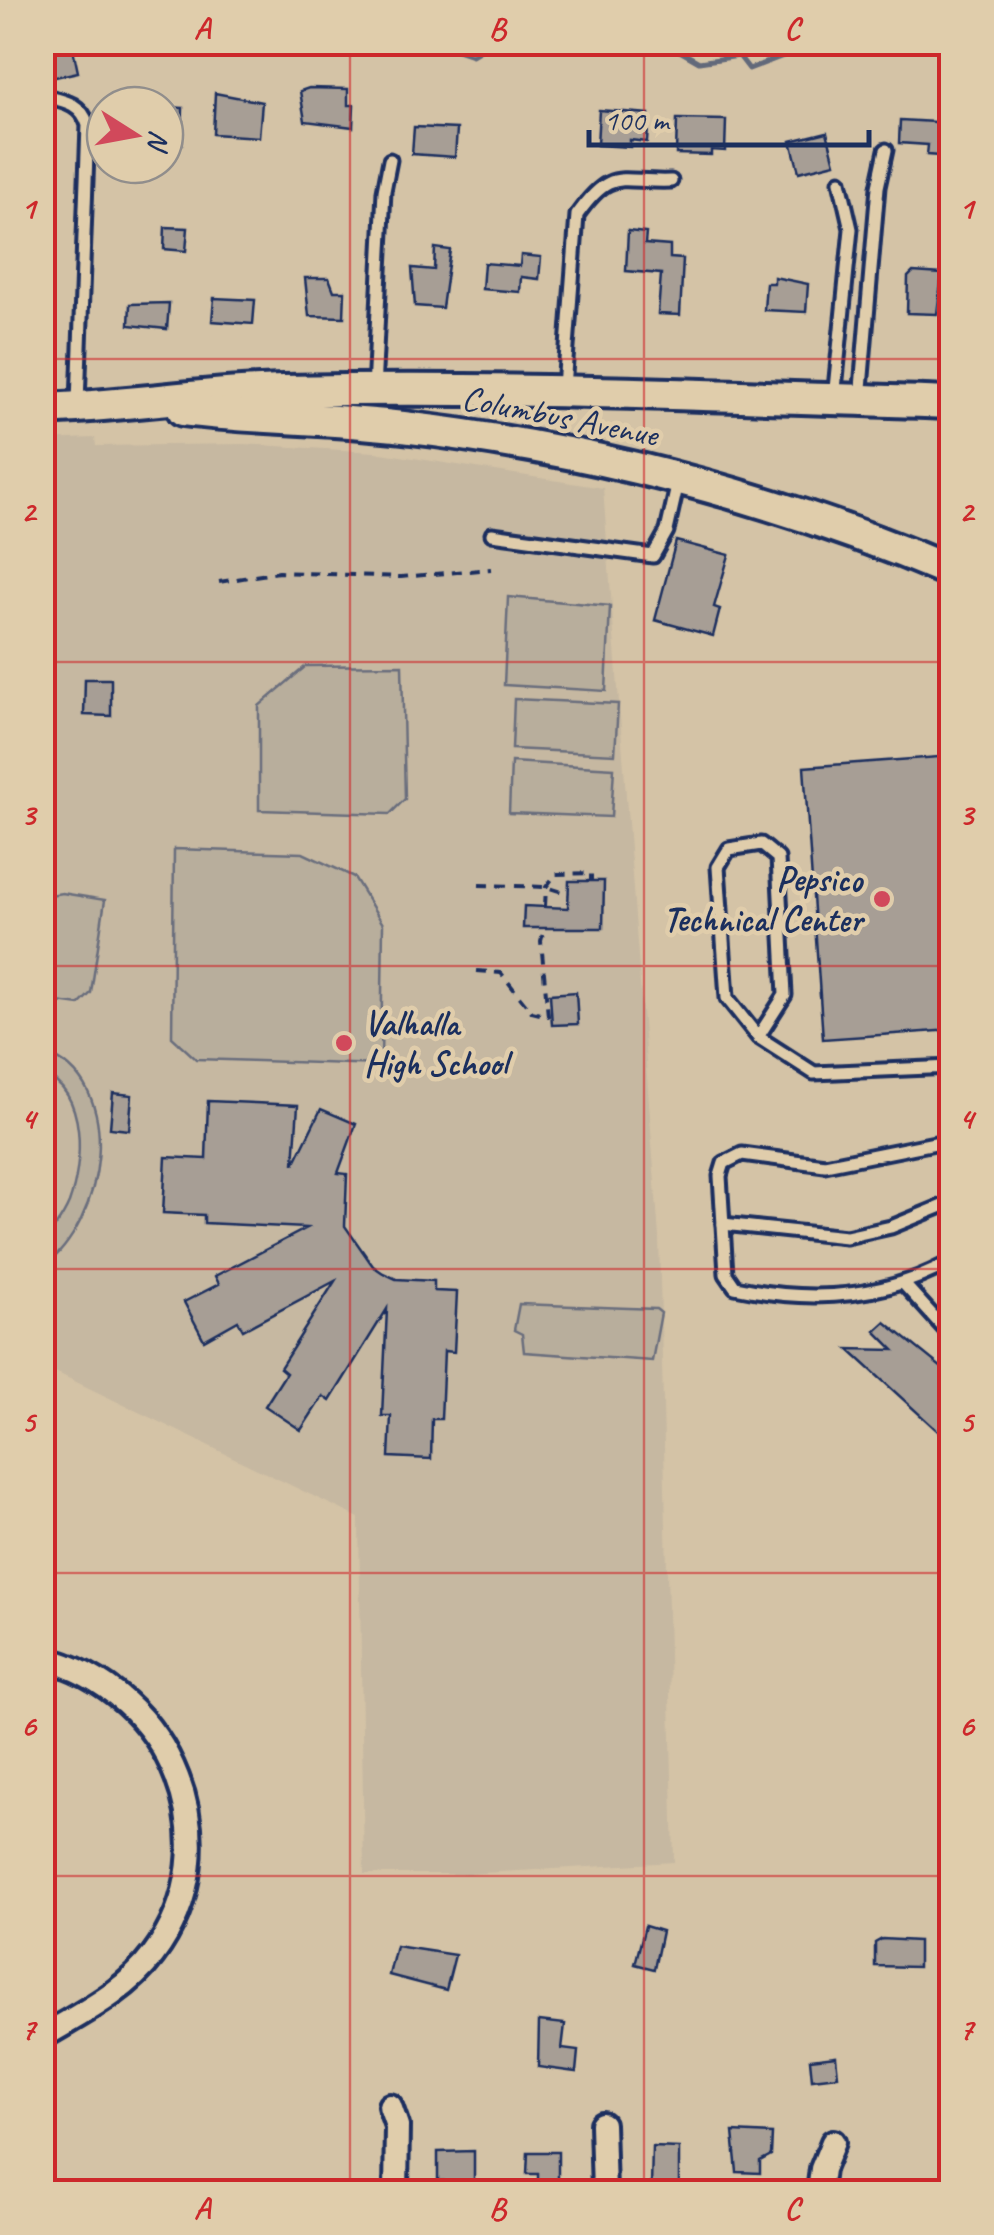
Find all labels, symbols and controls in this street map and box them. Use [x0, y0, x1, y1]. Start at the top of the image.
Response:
text: A [194, 8, 213, 49]
text: B [489, 8, 508, 49]
text: C [784, 8, 804, 49]
north arrow [85, 85, 185, 185]
scale bar [589, 85, 869, 147]
text: 100 m [604, 101, 671, 139]
text: N [139, 128, 178, 156]
text: 1 [21, 187, 39, 228]
text: 1 [959, 187, 977, 228]
street label: Columbus Avenue [458, 375, 664, 458]
text: 2 [21, 491, 38, 532]
text: 2 [959, 491, 976, 532]
text: 3 [21, 794, 38, 835]
text: 3 [959, 794, 976, 835]
place label: Pepsico Technical Center [663, 857, 865, 942]
marker: Pepsico Technical Center [871, 888, 893, 910]
place label: Valhalla High School [364, 1001, 514, 1086]
marker: Valhalla High School [333, 1032, 355, 1054]
text: 4 [21, 1098, 39, 1139]
text: 4 [959, 1098, 977, 1139]
text: 5 [21, 1401, 38, 1442]
text: 5 [959, 1401, 976, 1442]
text: 6 [20, 1705, 37, 1746]
text: 6 [958, 1705, 975, 1746]
text: 7 [21, 2009, 39, 2050]
text: 7 [959, 2009, 977, 2050]
text: A [194, 2188, 213, 2229]
text: B [489, 2188, 508, 2229]
text: C [784, 2188, 804, 2229]

